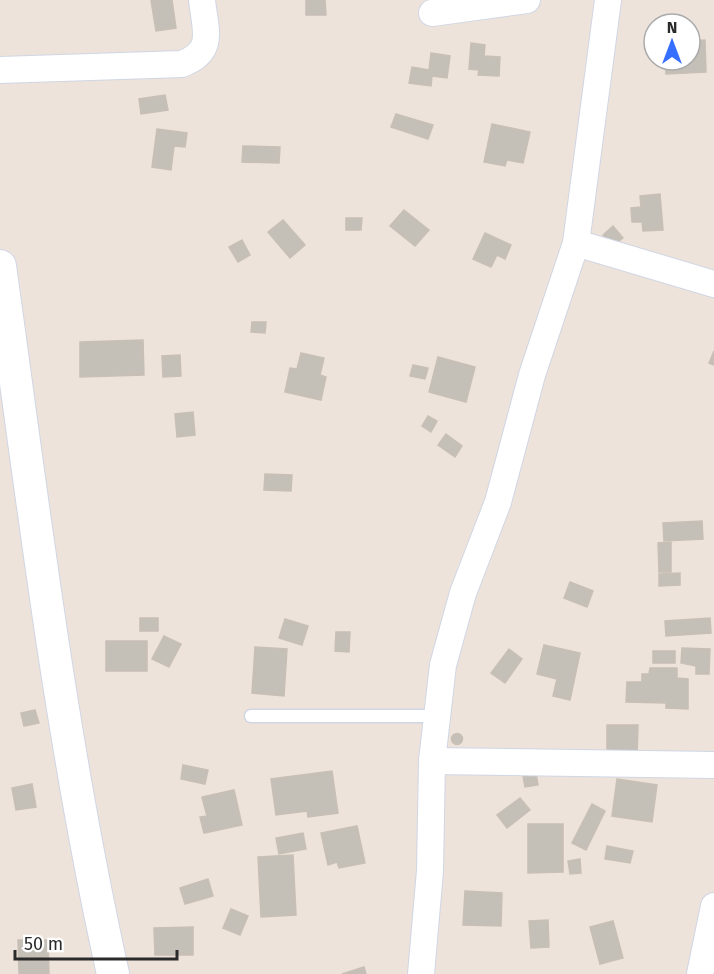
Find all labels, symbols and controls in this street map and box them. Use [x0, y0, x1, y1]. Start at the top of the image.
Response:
north arrow [642, 12, 702, 72]
text: N [667, 18, 677, 37]
scale bar [15, 923, 177, 961]
text: 50 m [24, 933, 63, 955]

